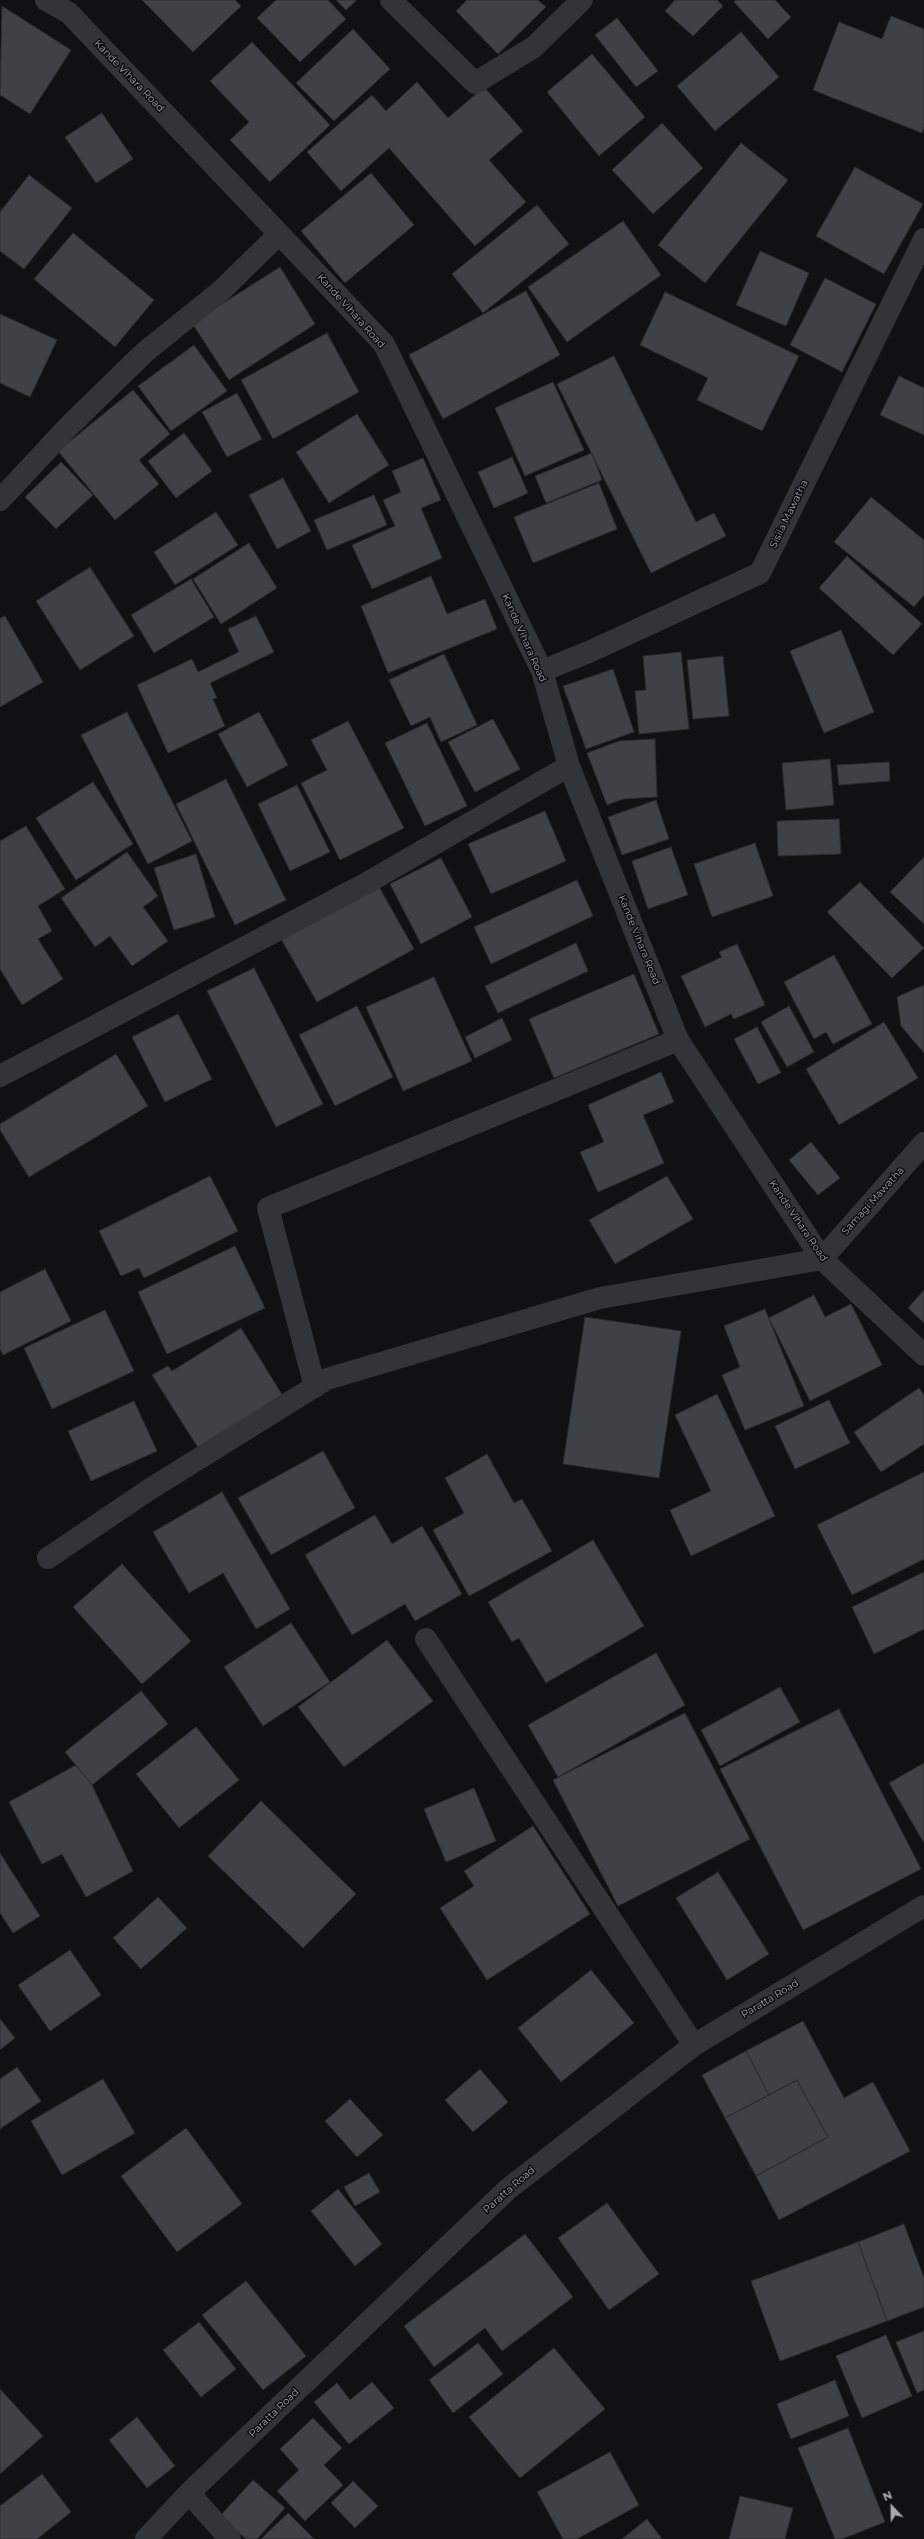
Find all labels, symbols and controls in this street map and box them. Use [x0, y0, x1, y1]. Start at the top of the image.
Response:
street label: Kande Vihara Road [92, 37, 166, 115]
street label: Kande Vihara Road [315, 272, 387, 350]
street label: Sisila Mawatha [767, 478, 811, 550]
street label: Kande Vihara Road [499, 592, 549, 684]
street label: Kande Vihara Road [616, 893, 662, 987]
street label: Samagi Mawatha [839, 1165, 907, 1237]
street label: Kande Vihara Road [766, 1178, 830, 1264]
street label: Paratta Road [739, 1977, 801, 2021]
street label: Paratta Road [481, 2164, 537, 2216]
street label: Paratta Road [246, 2386, 302, 2440]
north arrow [872, 2487, 912, 2527]
text: N [881, 2488, 894, 2504]

